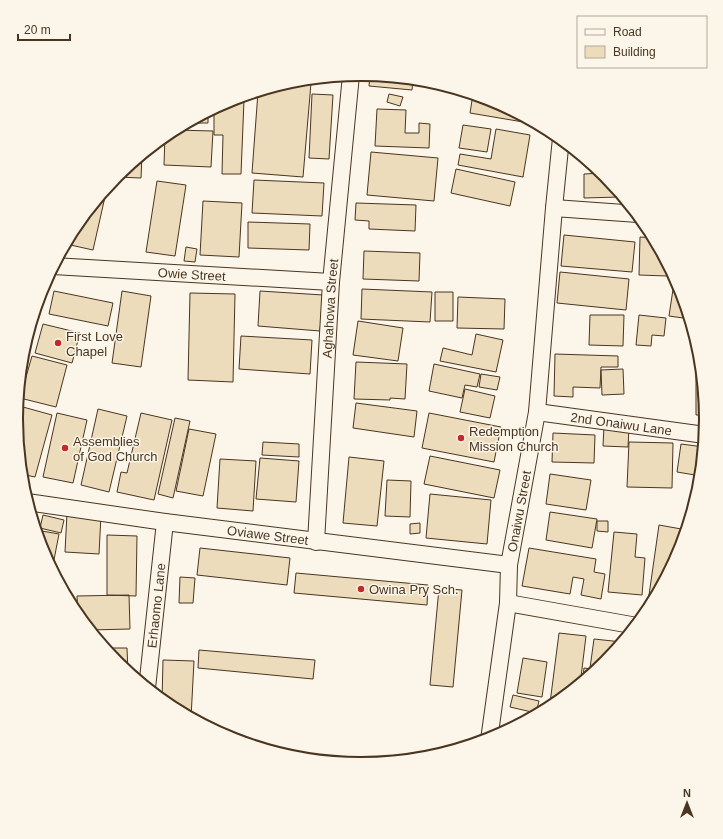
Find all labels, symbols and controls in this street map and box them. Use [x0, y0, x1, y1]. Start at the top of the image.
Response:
scale bar [18, 16, 70, 42]
legend [577, 16, 707, 68]
text: 20 m [24, 23, 51, 37]
text: Road [613, 25, 642, 39]
text: Building [613, 45, 656, 59]
street label: Aghahowa Street [320, 258, 341, 359]
street label: Owie Street [157, 265, 226, 284]
place label: First Love Chapel [66, 329, 123, 359]
marker: First Love Chapel [53, 338, 63, 348]
street label: 2nd Onaiwu Lane [570, 410, 673, 438]
place label: Redemption Mission Church [469, 424, 559, 454]
marker: Redemption Mission Church [456, 433, 466, 443]
place label: Assemblies of God Church [73, 434, 158, 464]
marker: Assemblies of God Church [60, 443, 70, 453]
street label: Onaiwu Street [505, 469, 534, 553]
street label: Oviawe Street [226, 523, 310, 548]
street label: Erhaomo Lane [144, 562, 169, 649]
place label: Owina Pry Sch. [369, 582, 459, 597]
marker: Owina Pry Sch. [356, 584, 366, 594]
north arrow [667, 783, 707, 823]
text: N [683, 787, 691, 799]

